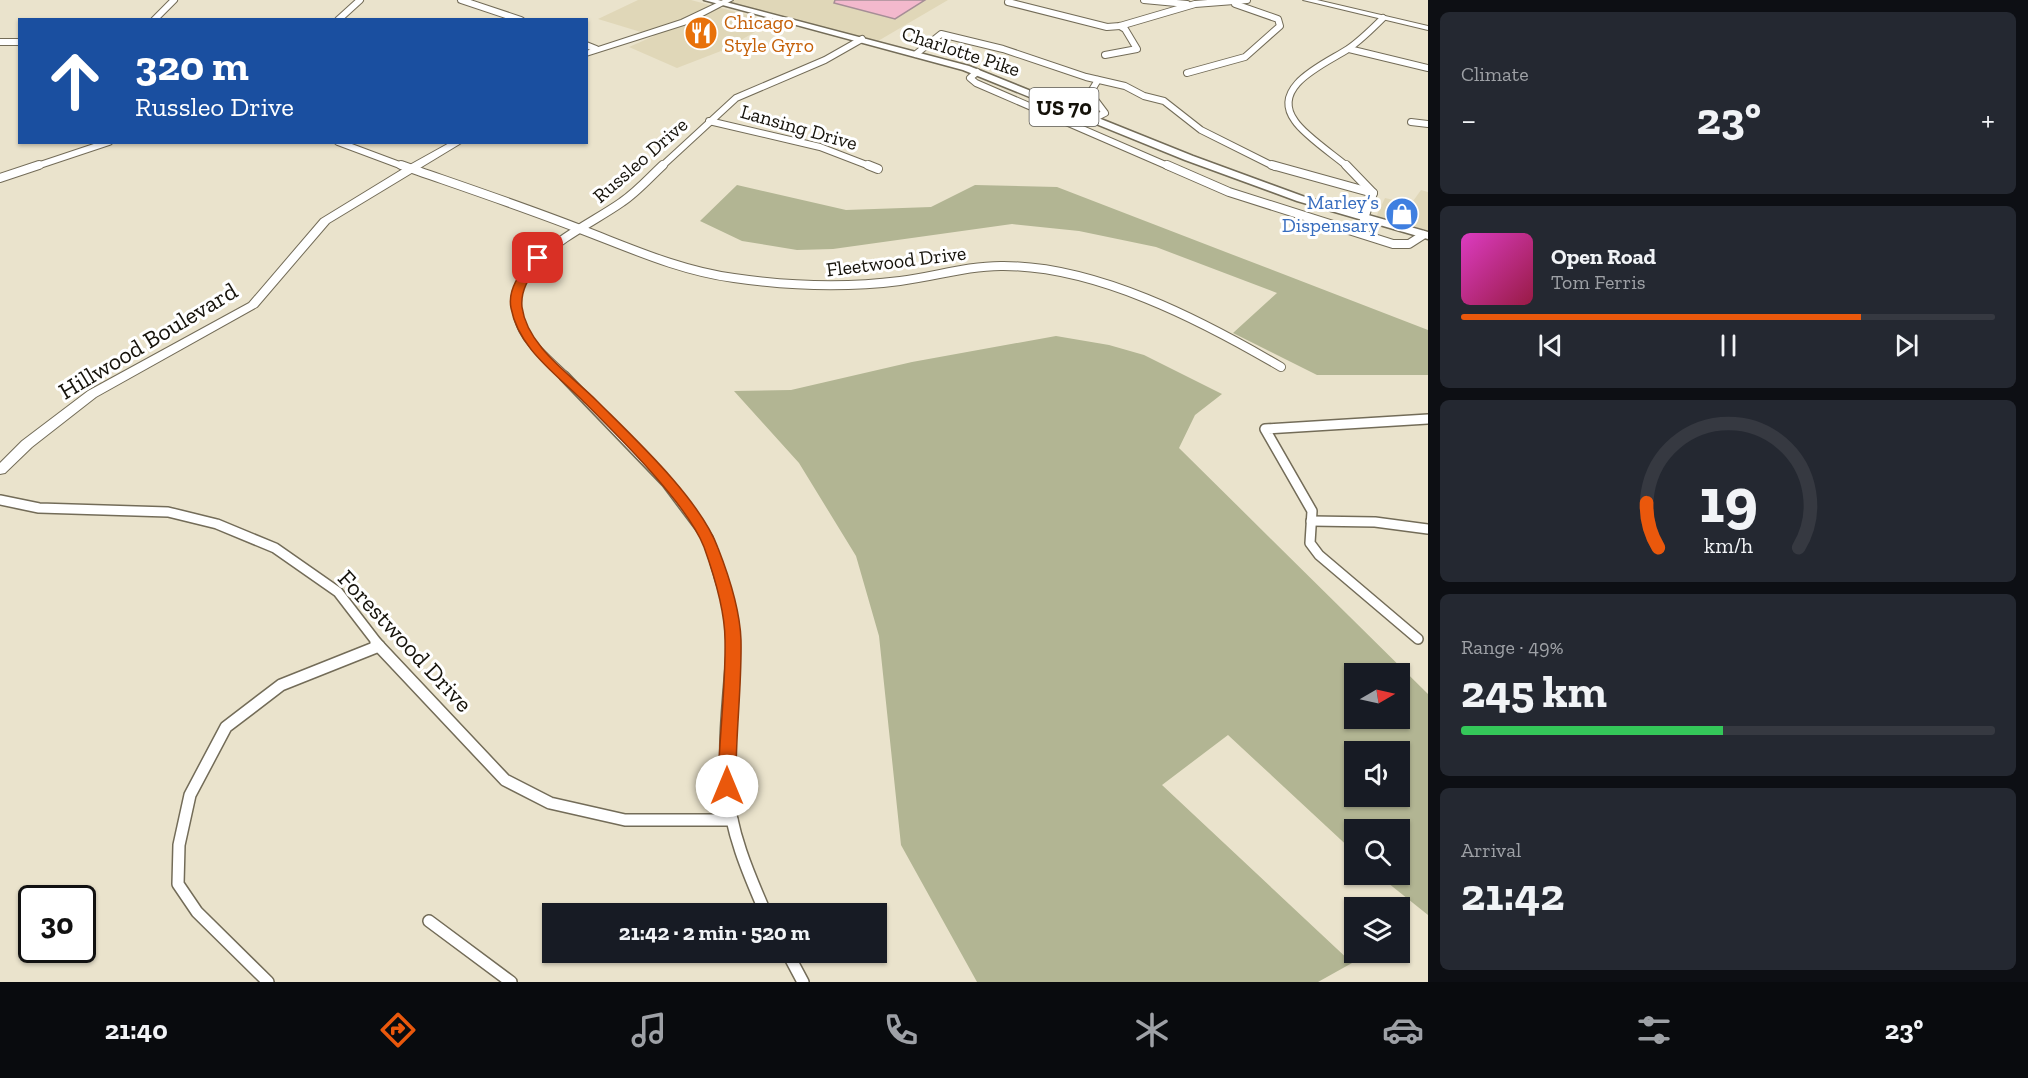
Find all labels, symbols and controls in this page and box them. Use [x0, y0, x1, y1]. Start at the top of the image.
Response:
place label: Chicago Style Gyro [724, 10, 814, 57]
restaurant icon: Chicago Style Gyro [683, 15, 719, 51]
street label: Charlotte Pike [899, 21, 1023, 81]
text: 320 m [135, 40, 249, 91]
icon: ahead [36, 42, 114, 120]
text: Climate [1461, 62, 1529, 86]
road number: US 70 [1030, 88, 1098, 126]
text: Russleo Drive [135, 91, 294, 123]
text: 23° [1697, 92, 1761, 146]
street label: Lansing Drive [738, 99, 860, 155]
text: − [1461, 100, 1476, 139]
text: + [1981, 100, 1995, 139]
street label: Russleo Drive [588, 112, 692, 208]
place label: Marley’s Dispensary [1282, 190, 1380, 237]
shop icon: Marley’s Dispensary [1384, 196, 1420, 232]
pin [512, 232, 563, 283]
icon: arrive [521, 241, 554, 274]
street label: Fleetwood Drive [825, 241, 967, 281]
text: Open Road [1551, 243, 1656, 270]
text: Tom Ferris [1551, 270, 1646, 294]
street label: Hillwood Boulevard [53, 276, 242, 405]
icon: previous [1534, 329, 1567, 362]
icon: pause [1712, 329, 1745, 362]
icon: next [1890, 329, 1923, 362]
text: 19 [1699, 463, 1757, 538]
text: km/h [1704, 533, 1752, 558]
street label: Forestwood Drive [332, 564, 479, 718]
text: Range · 49% [1461, 635, 1563, 659]
north arrow [1344, 663, 1410, 729]
map controls [1344, 663, 1410, 963]
text: 245 km [1461, 665, 1607, 719]
button: sound [1344, 741, 1410, 807]
position arrow [695, 754, 759, 818]
button: search [1344, 819, 1410, 885]
text: Arrival [1461, 838, 1521, 862]
text: 21:42 [1461, 868, 1564, 922]
speed limit sign: 30 [18, 885, 96, 963]
button: layers [1344, 897, 1410, 963]
text: 21:42 · 2 min · 520 m [619, 919, 810, 946]
icon: directions [377, 1009, 419, 1051]
icon: music [628, 1009, 670, 1051]
icon: phone [880, 1009, 922, 1051]
icon: climate [1131, 1009, 1173, 1051]
icon: car [1382, 1009, 1424, 1051]
icon: filters [1633, 1009, 1675, 1051]
text: 21:40 [105, 1014, 168, 1046]
text: 23° [1885, 1014, 1923, 1046]

